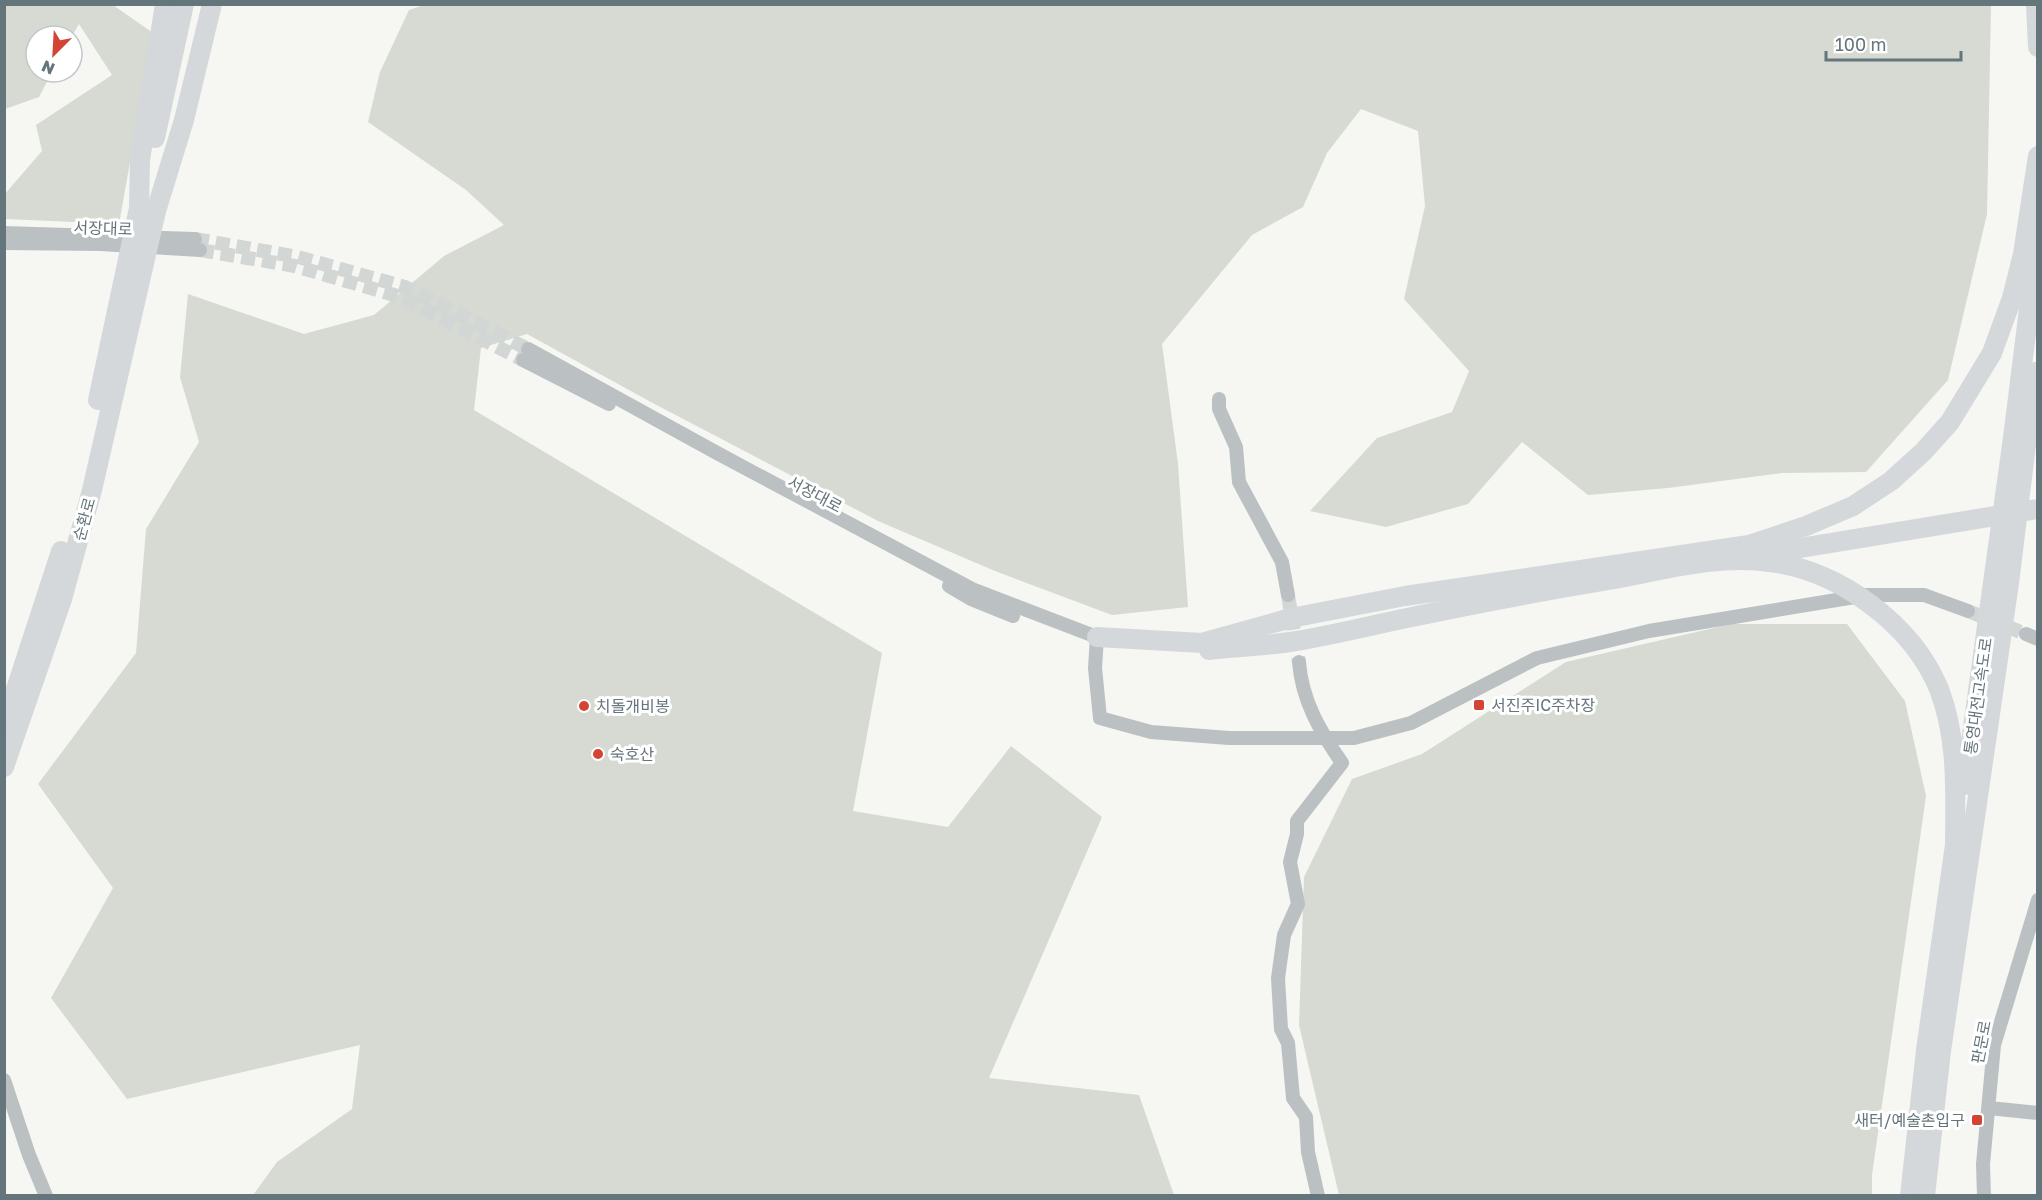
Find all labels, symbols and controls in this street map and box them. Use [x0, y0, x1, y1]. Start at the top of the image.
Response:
north arrow [24, 24, 84, 84]
scale bar [1826, 24, 1961, 62]
text: 100 m [1835, 33, 1886, 55]
text: N [38, 56, 58, 79]
street label: 서장대로 [73, 217, 133, 239]
street label: 서장대로 [784, 471, 846, 517]
street label: 순환로 [69, 495, 99, 543]
street label: 통영대전고속도로 [1960, 636, 1996, 756]
place label: 서진주IC주차장 [1491, 695, 1596, 715]
place label: 치돌개비봉 [596, 696, 670, 716]
marker: 서진주IC주차장 [1472, 698, 1486, 712]
marker: 치돌개비봉 [577, 699, 591, 713]
place label: 숙호산 [610, 744, 654, 764]
marker: 숙호산 [591, 747, 605, 761]
street label: 판문로 [1967, 1018, 1995, 1066]
place label: 새터/예술촌입구 [1854, 1110, 1965, 1130]
marker: 새터/예술촌입구 [1970, 1113, 1984, 1127]

